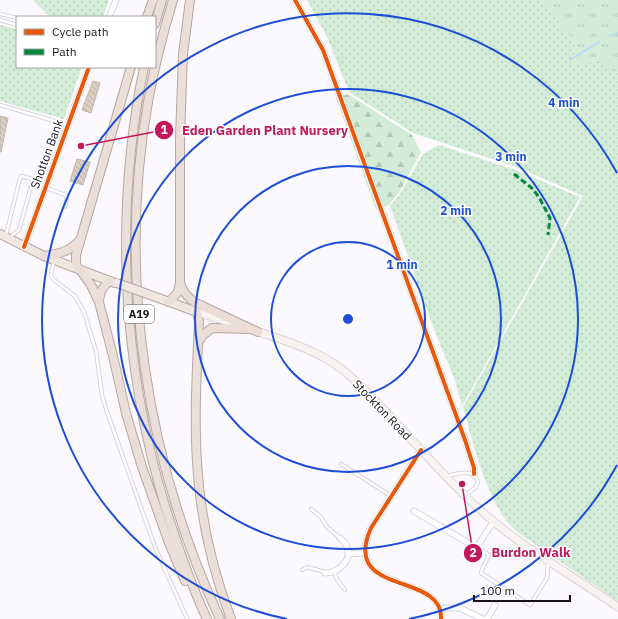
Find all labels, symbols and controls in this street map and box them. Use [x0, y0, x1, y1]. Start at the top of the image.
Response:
legend [16, 16, 156, 68]
text: Cycle path [52, 24, 109, 39]
text: Path [52, 44, 77, 59]
text: 4 min [548, 95, 580, 110]
street label: Shotton Bank [27, 117, 66, 190]
callout: Eden Garden Plant Nursery [154, 118, 356, 143]
text: 1 [160, 122, 168, 137]
text: Eden Garden Plant Nursery [182, 122, 348, 139]
text: 3 min [495, 149, 527, 164]
text: 2 min [440, 203, 472, 218]
text: 1 min [386, 257, 418, 272]
road number: A19 [124, 305, 154, 323]
centre of rings [341, 312, 355, 326]
street label: Stockton Road [350, 376, 415, 443]
callout: Burdon Walk [463, 540, 578, 565]
text: Burdon Walk [492, 544, 571, 561]
text: 2 [469, 545, 477, 560]
scale bar [474, 577, 570, 603]
text: 100 m [480, 583, 515, 598]

